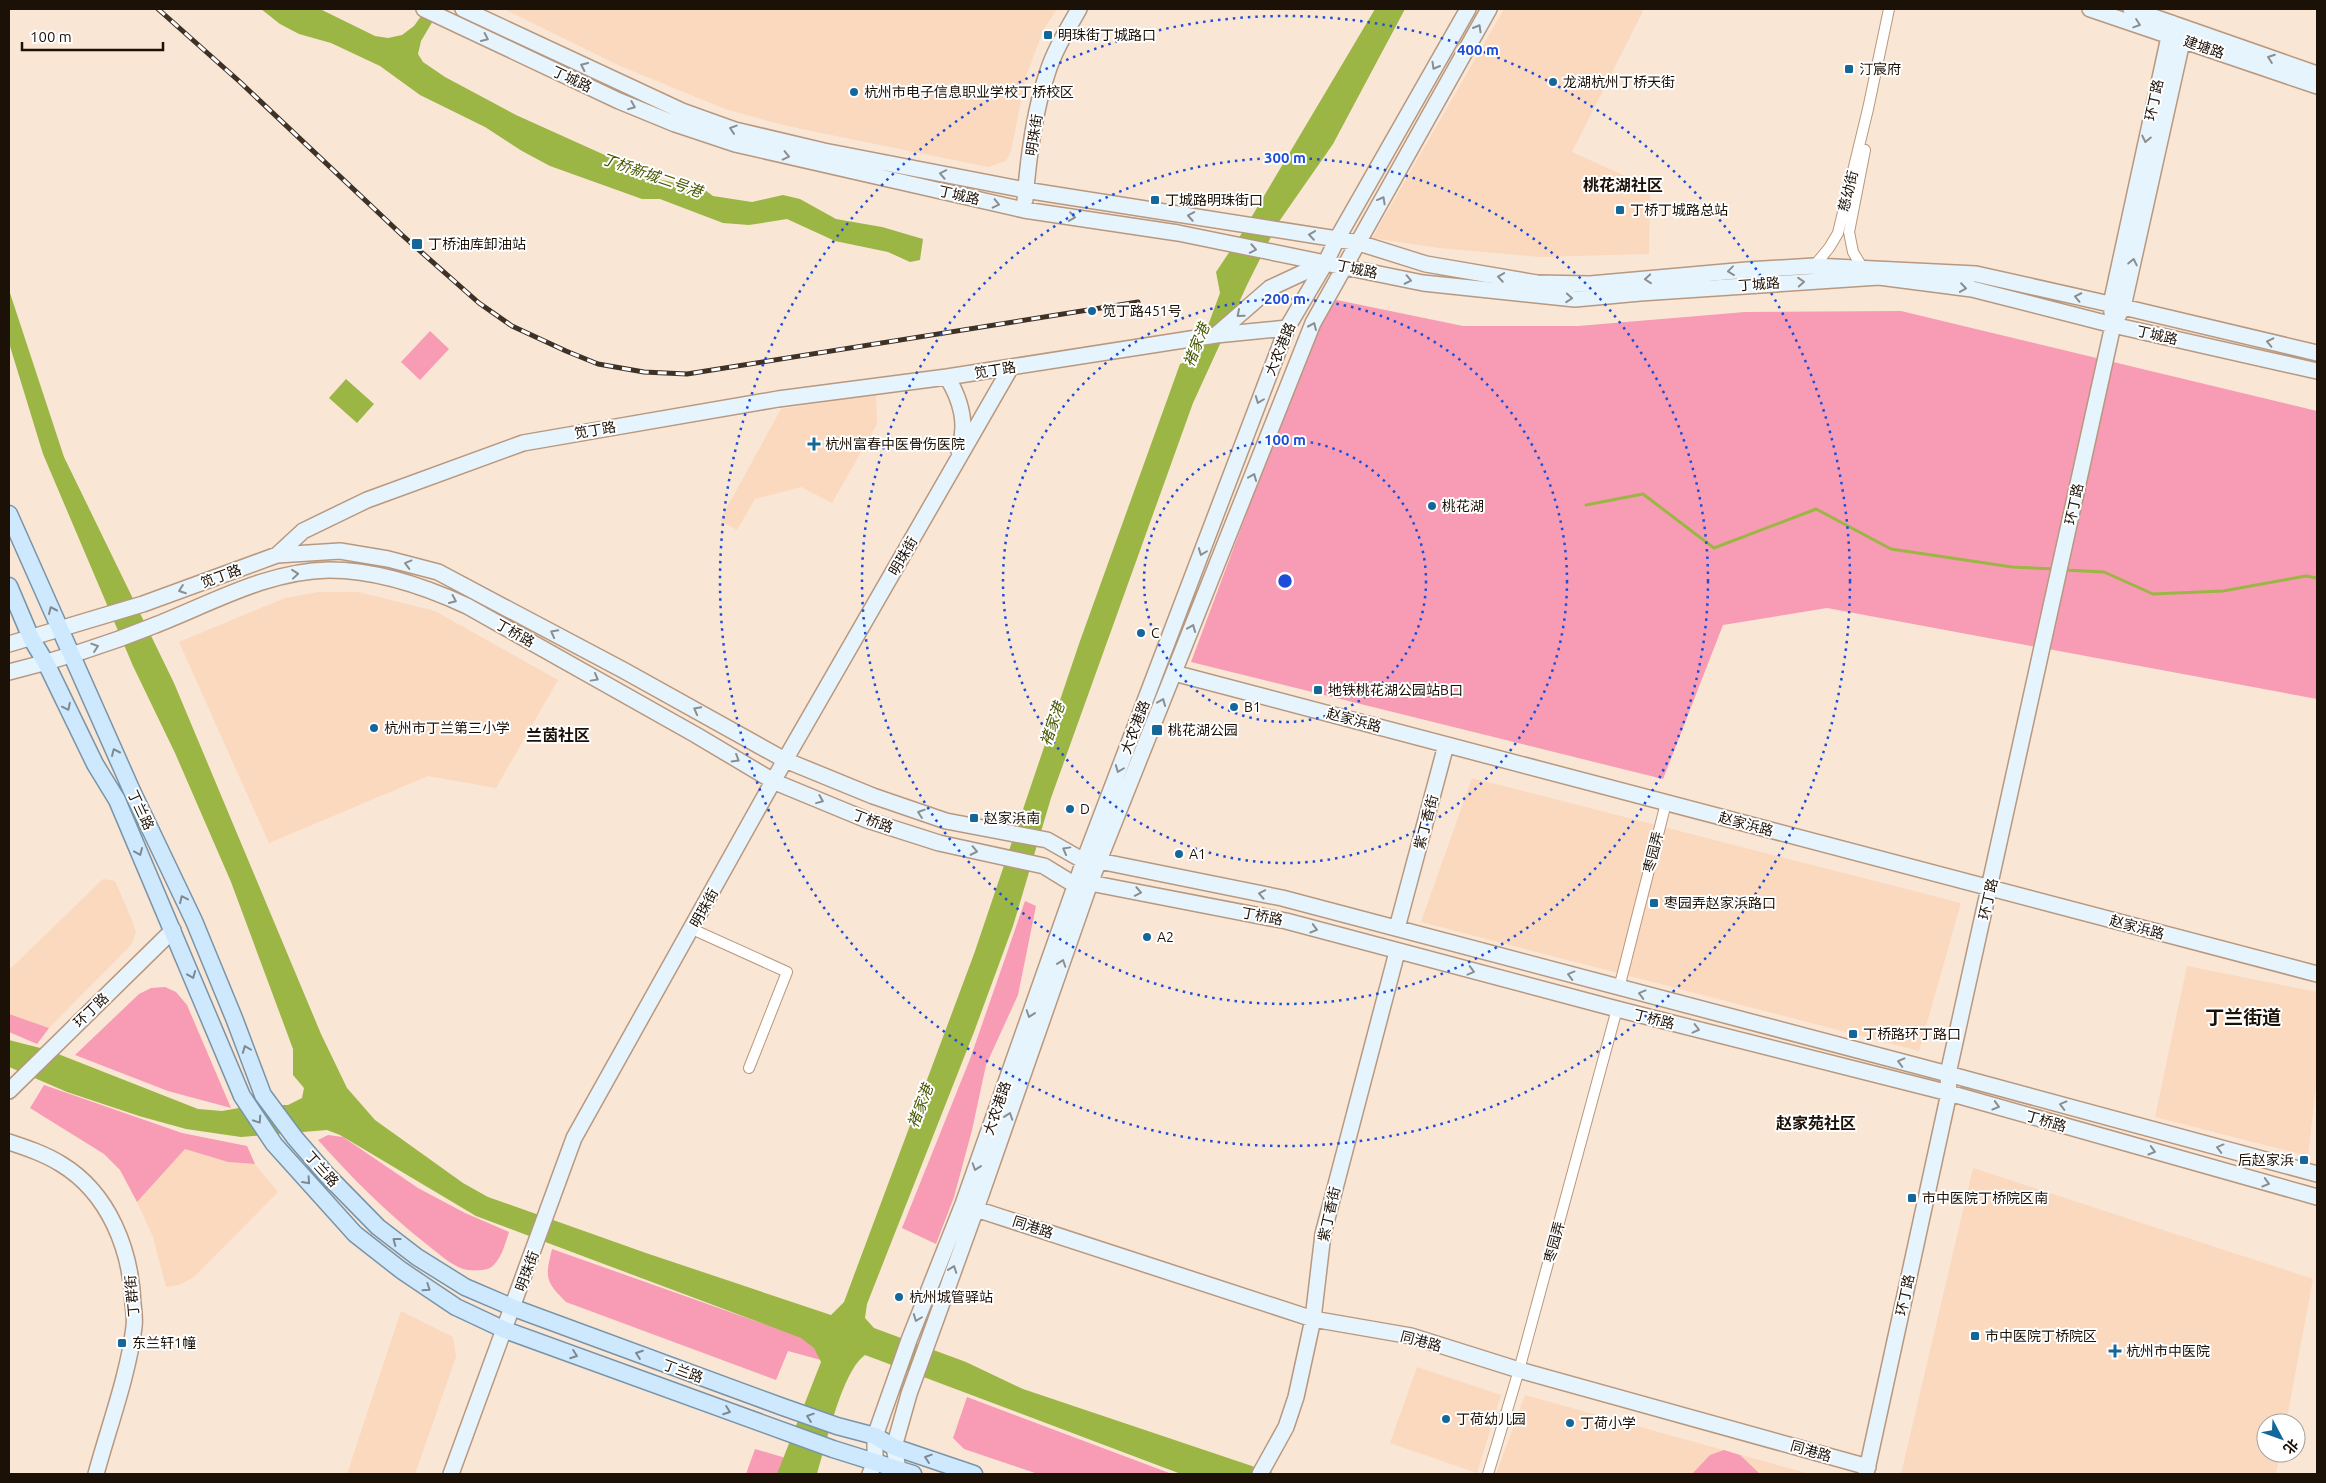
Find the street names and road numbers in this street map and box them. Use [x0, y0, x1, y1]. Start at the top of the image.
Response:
street label: 建塘路 [2182, 33, 2226, 61]
street label: 丁城路 [550, 63, 594, 95]
street label: 环丁路 [2142, 78, 2166, 122]
street label: 明珠街 [1023, 113, 1045, 157]
street label: 慈幼街 [1835, 169, 1861, 213]
street label: 丁城路 [937, 182, 981, 208]
street label: 丁城路 [1335, 257, 1379, 281]
street label: 丁城路 [1737, 275, 1781, 293]
street label: 大农港路 [1262, 320, 1298, 378]
street label: 丁城路 [2135, 322, 2179, 348]
street label: 笕丁路 [973, 359, 1017, 381]
street label: 笕丁路 [573, 418, 617, 442]
street label: 环丁路 [2062, 482, 2086, 526]
street label: 明珠街 [886, 534, 920, 578]
street label: 笕丁路 [199, 561, 243, 591]
street label: 丁桥路 [493, 616, 537, 650]
street label: 大农港路 [1117, 698, 1153, 756]
street label: 赵家浜路 [1324, 705, 1383, 735]
street label: 丁兰路 [125, 788, 157, 832]
street label: 紫丁香街 [1411, 793, 1441, 851]
street label: 丁桥路 [851, 806, 895, 836]
street label: 赵家浜路 [1716, 809, 1775, 839]
street label: 枣园弄 [1640, 830, 1666, 874]
street label: 环丁路 [1975, 877, 2001, 921]
street label: 明珠街 [687, 886, 721, 930]
street label: 丁桥路 [1240, 904, 1284, 928]
street label: 赵家浜路 [2107, 912, 2166, 942]
street label: 环丁路 [70, 990, 112, 1030]
street label: 丁桥路 [1632, 1006, 1676, 1032]
street label: 大农港路 [980, 1079, 1014, 1137]
street label: 丁桥路 [2024, 1108, 2068, 1134]
street label: 丁兰路 [302, 1148, 342, 1190]
street label: 紫丁香街 [1315, 1185, 1343, 1243]
street label: 同港路 [1011, 1213, 1055, 1241]
street label: 枣园弄 [1541, 1220, 1567, 1264]
street label: 明珠街 [512, 1249, 542, 1293]
street label: 环丁路 [1893, 1273, 1917, 1317]
street label: 丁群街 [122, 1274, 142, 1318]
street label: 同港路 [1399, 1328, 1443, 1354]
street label: 丁兰路 [661, 1356, 705, 1386]
street label: 同港路 [1789, 1438, 1833, 1464]

